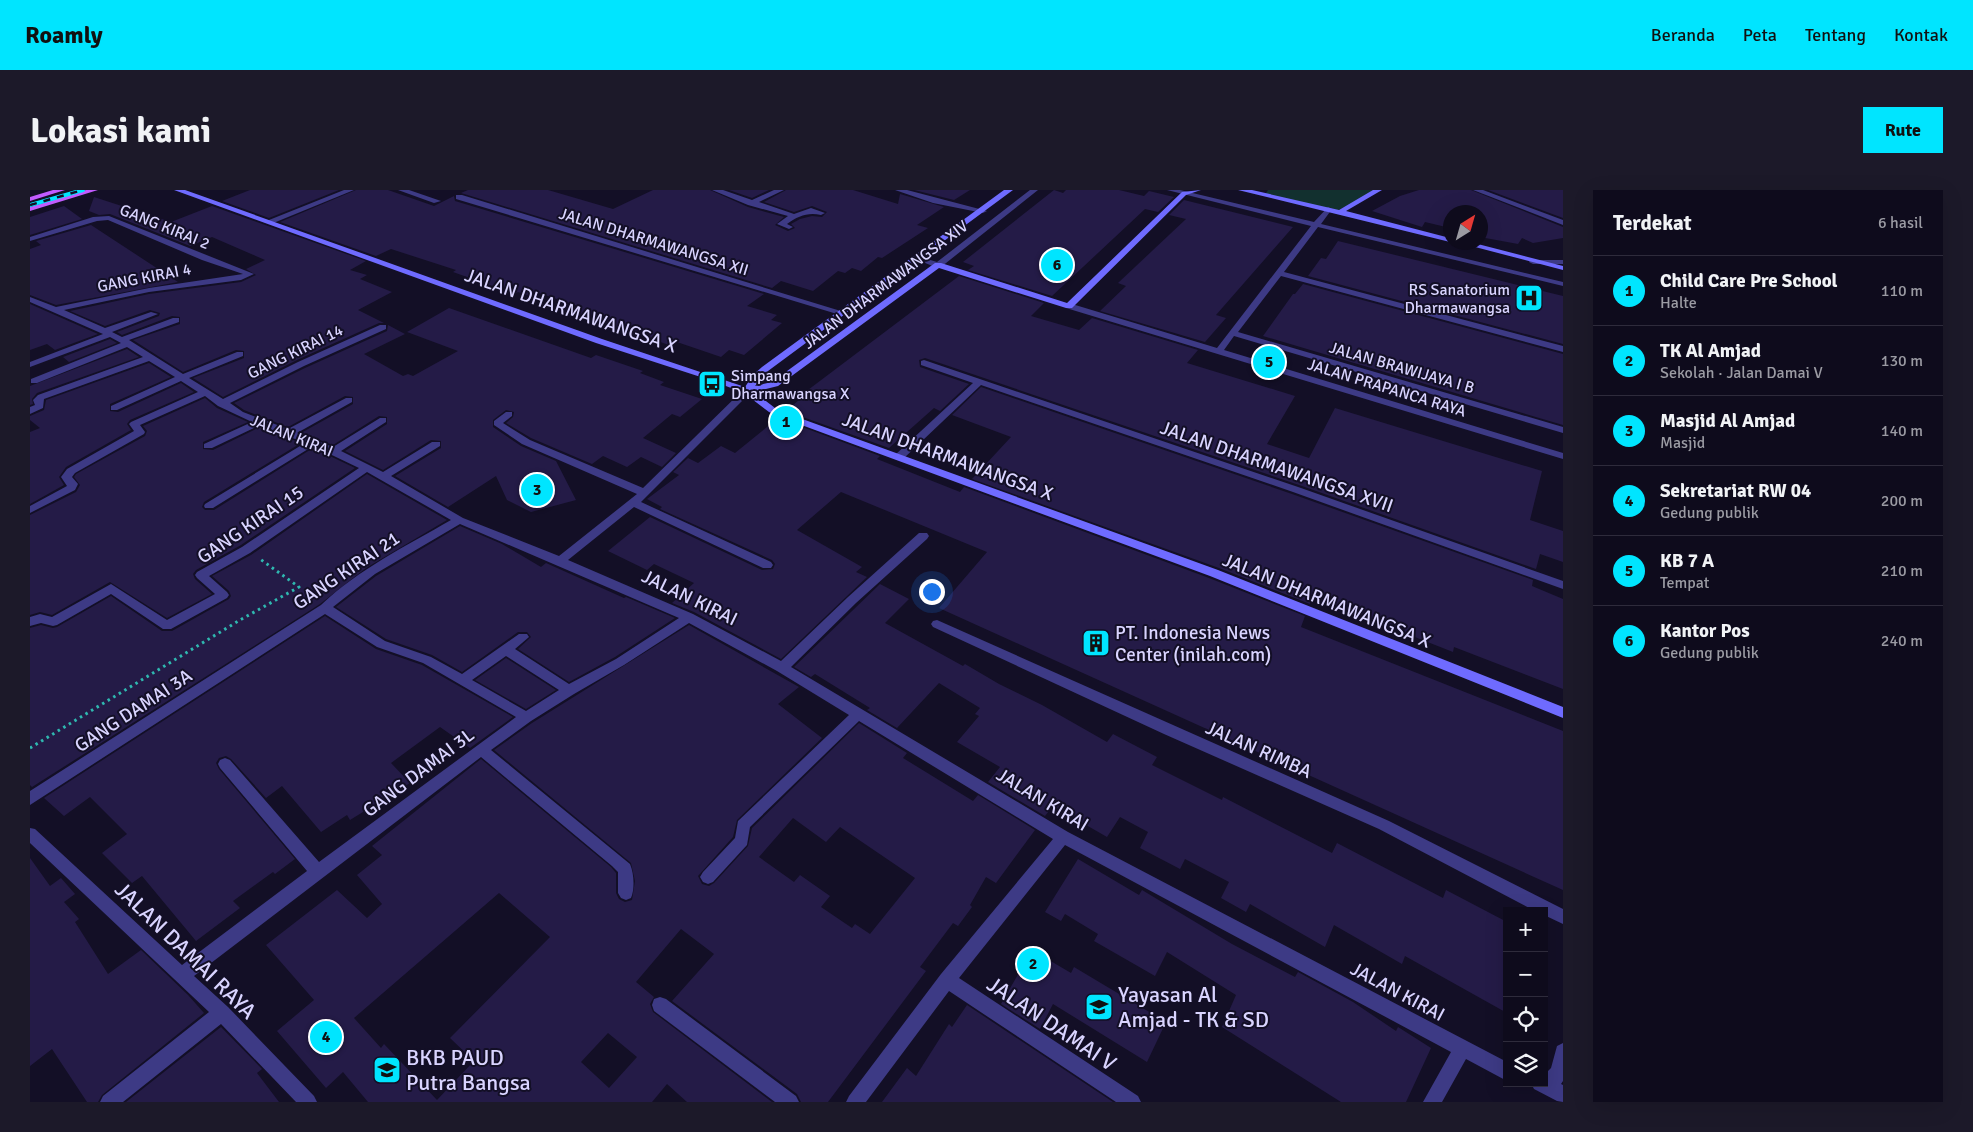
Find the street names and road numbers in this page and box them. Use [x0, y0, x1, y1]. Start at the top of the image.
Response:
street label: GANG KIRAI 2 [117, 200, 213, 254]
street label: JALAN DHARMAWANGSA XII [557, 204, 751, 280]
street label: JALAN DHARMAWANGSA XIV [799, 216, 972, 353]
street label: GANG KIRAI 4 [96, 259, 193, 297]
street label: JALAN DHARMAWANGSA X [461, 263, 680, 359]
street label: GANG KIRAI 14 [244, 320, 347, 384]
street label: JALAN BRAWIJAYA I B [1327, 338, 1477, 398]
street label: JALAN PRAPANCA RAYA [1305, 354, 1469, 422]
street label: JALAN DHARMAWANGSA X [839, 408, 1056, 506]
street label: JALAN KIRAI [247, 410, 336, 462]
street label: JALAN DHARMAWANGSA XVII [1157, 416, 1396, 518]
street label: GANG KIRAI 15 [193, 480, 308, 569]
street label: GANG KIRAI 21 [289, 526, 404, 615]
street label: JALAN DHARMAWANGSA X [1219, 548, 1434, 654]
street label: JALAN KIRAI [638, 564, 741, 631]
street label: GANG DAMAI 3A [70, 664, 197, 758]
street label: JALAN RIMBA [1202, 716, 1316, 784]
street label: GANG DAMAI 3L [358, 723, 479, 823]
street label: JALAN KIRAI [992, 763, 1093, 837]
street label: JALAN DAMAI RAYA [109, 876, 262, 1025]
street label: JALAN KIRAI [1346, 957, 1449, 1027]
street label: JALAN DAMAI V [982, 970, 1122, 1077]

